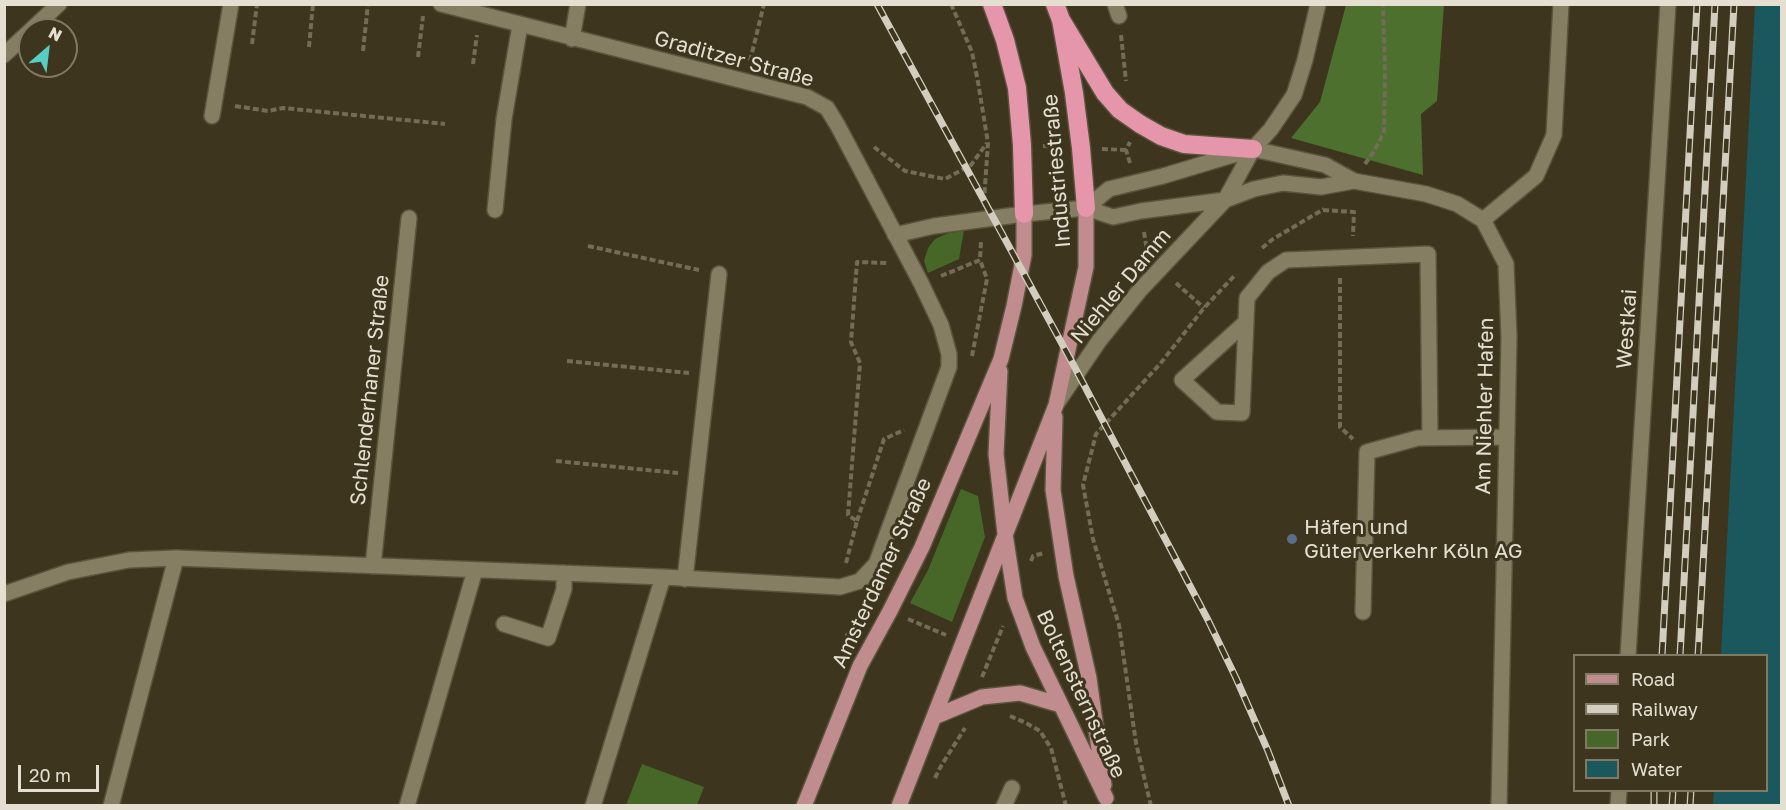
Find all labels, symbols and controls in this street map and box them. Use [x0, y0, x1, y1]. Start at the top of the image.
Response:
north arrow [18, 18, 78, 78]
text: N [45, 22, 66, 46]
street label: Graditzer Straße [652, 26, 816, 92]
street label: Industriestraße [1038, 93, 1076, 249]
street label: Niehler Damm [1066, 223, 1176, 349]
street label: Schlenderhaner Straße [345, 274, 395, 506]
street label: Westkai [1612, 288, 1642, 370]
street label: Am Niehler Hafen [1471, 317, 1499, 495]
street label: Amsterdamer Straße [827, 474, 937, 672]
place label: Häfen und Güterverkehr Köln AG [1304, 514, 1523, 564]
marker: Häfen und Güterverkehr Köln AG [1285, 532, 1299, 546]
street label: Boltensternstraße [1031, 606, 1131, 782]
legend [1573, 654, 1768, 792]
text: Road [1631, 668, 1675, 690]
text: Railway [1631, 698, 1698, 720]
text: Park [1631, 728, 1670, 750]
scale bar [21, 753, 102, 791]
text: Water [1631, 758, 1682, 780]
text: 20 m [29, 764, 71, 786]

